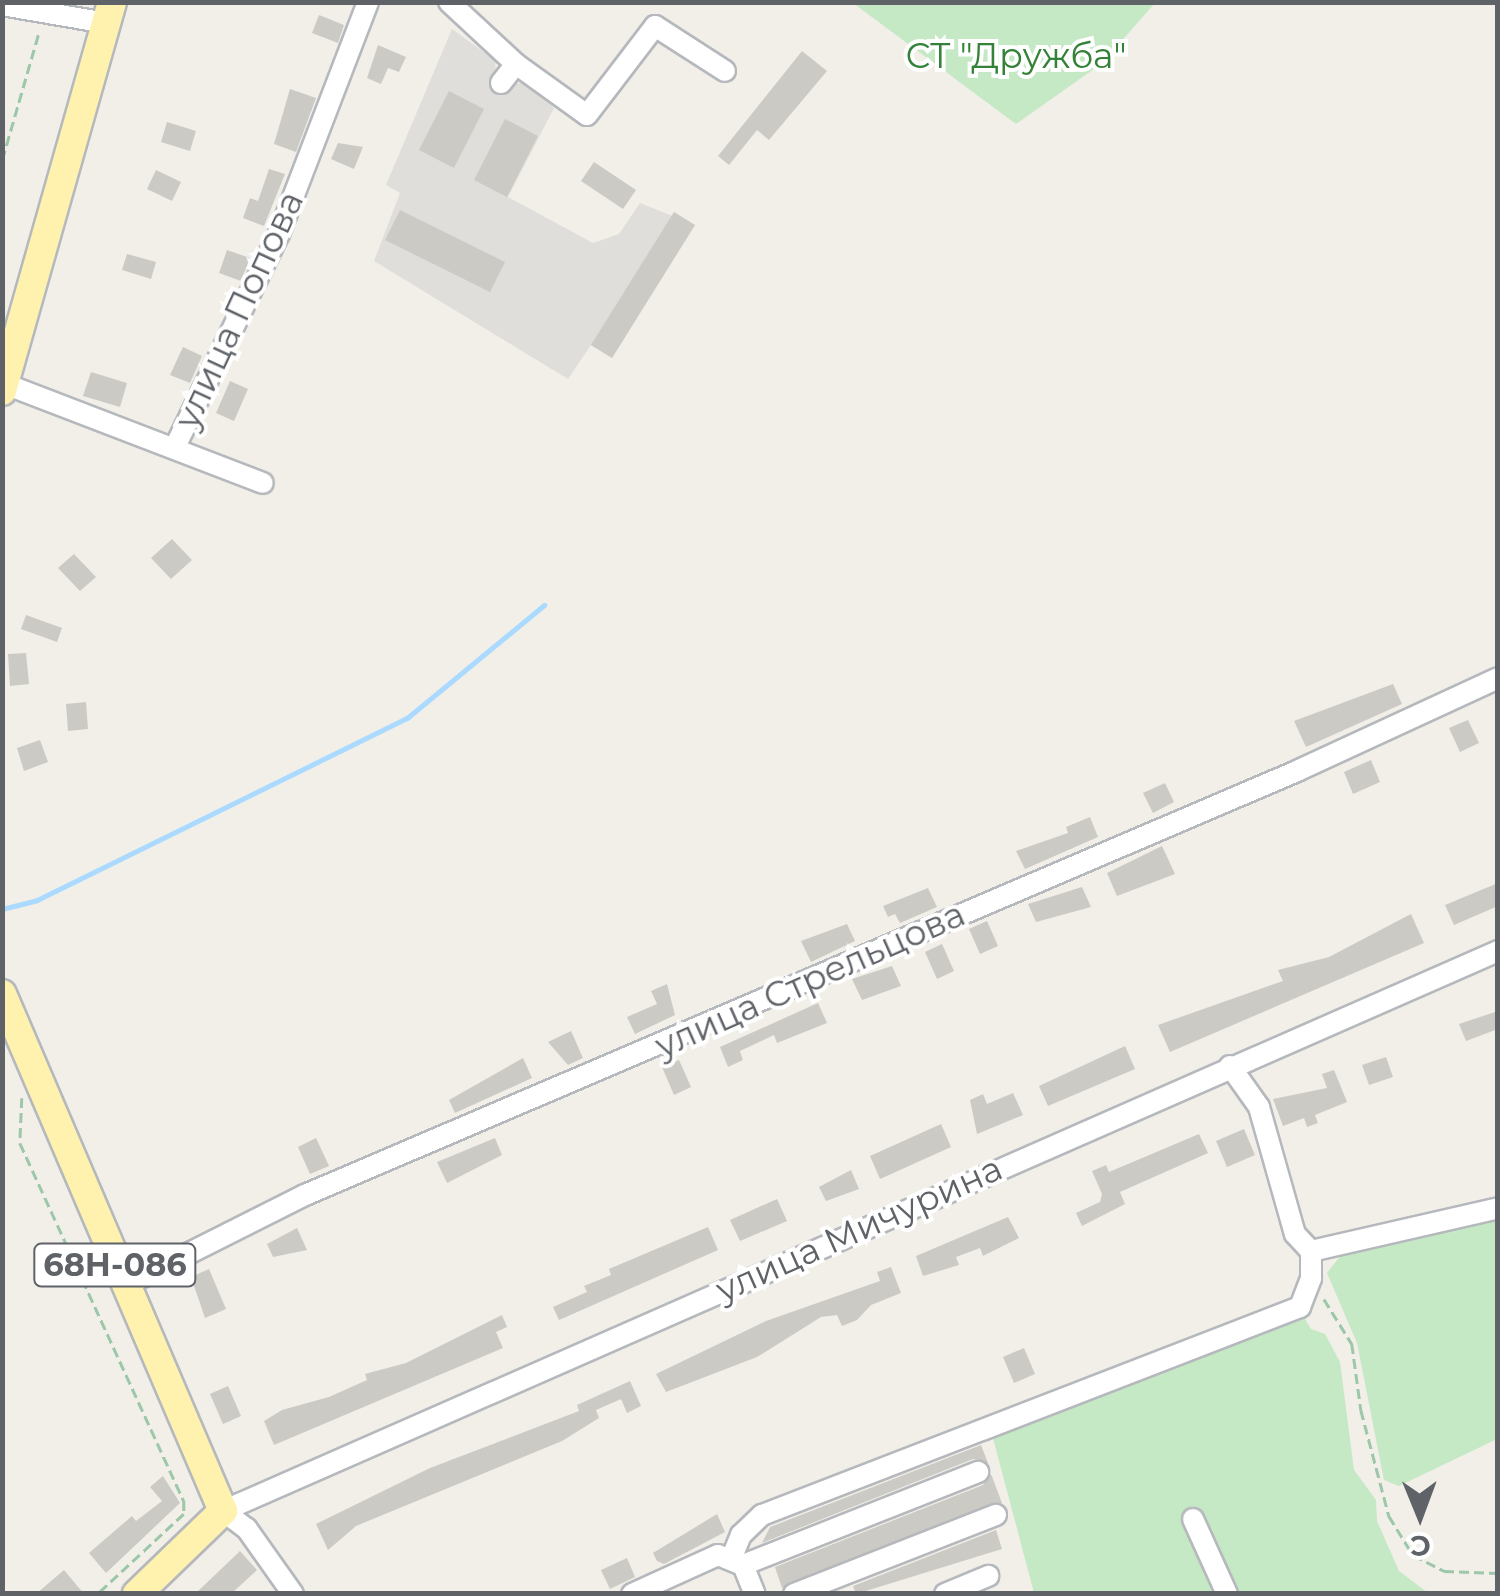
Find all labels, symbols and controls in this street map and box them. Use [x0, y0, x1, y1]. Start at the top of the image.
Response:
park label: СТ "Дружба" [905, 35, 1127, 77]
street label: улица Попова [166, 185, 312, 435]
street label: улица Стрельцова [649, 893, 971, 1067]
street label: улица Мичурина [709, 1147, 1009, 1311]
road number: 68Н-086 [32, 1238, 198, 1292]
north arrow [1370, 1466, 1470, 1566]
text: С [1410, 1529, 1431, 1563]

